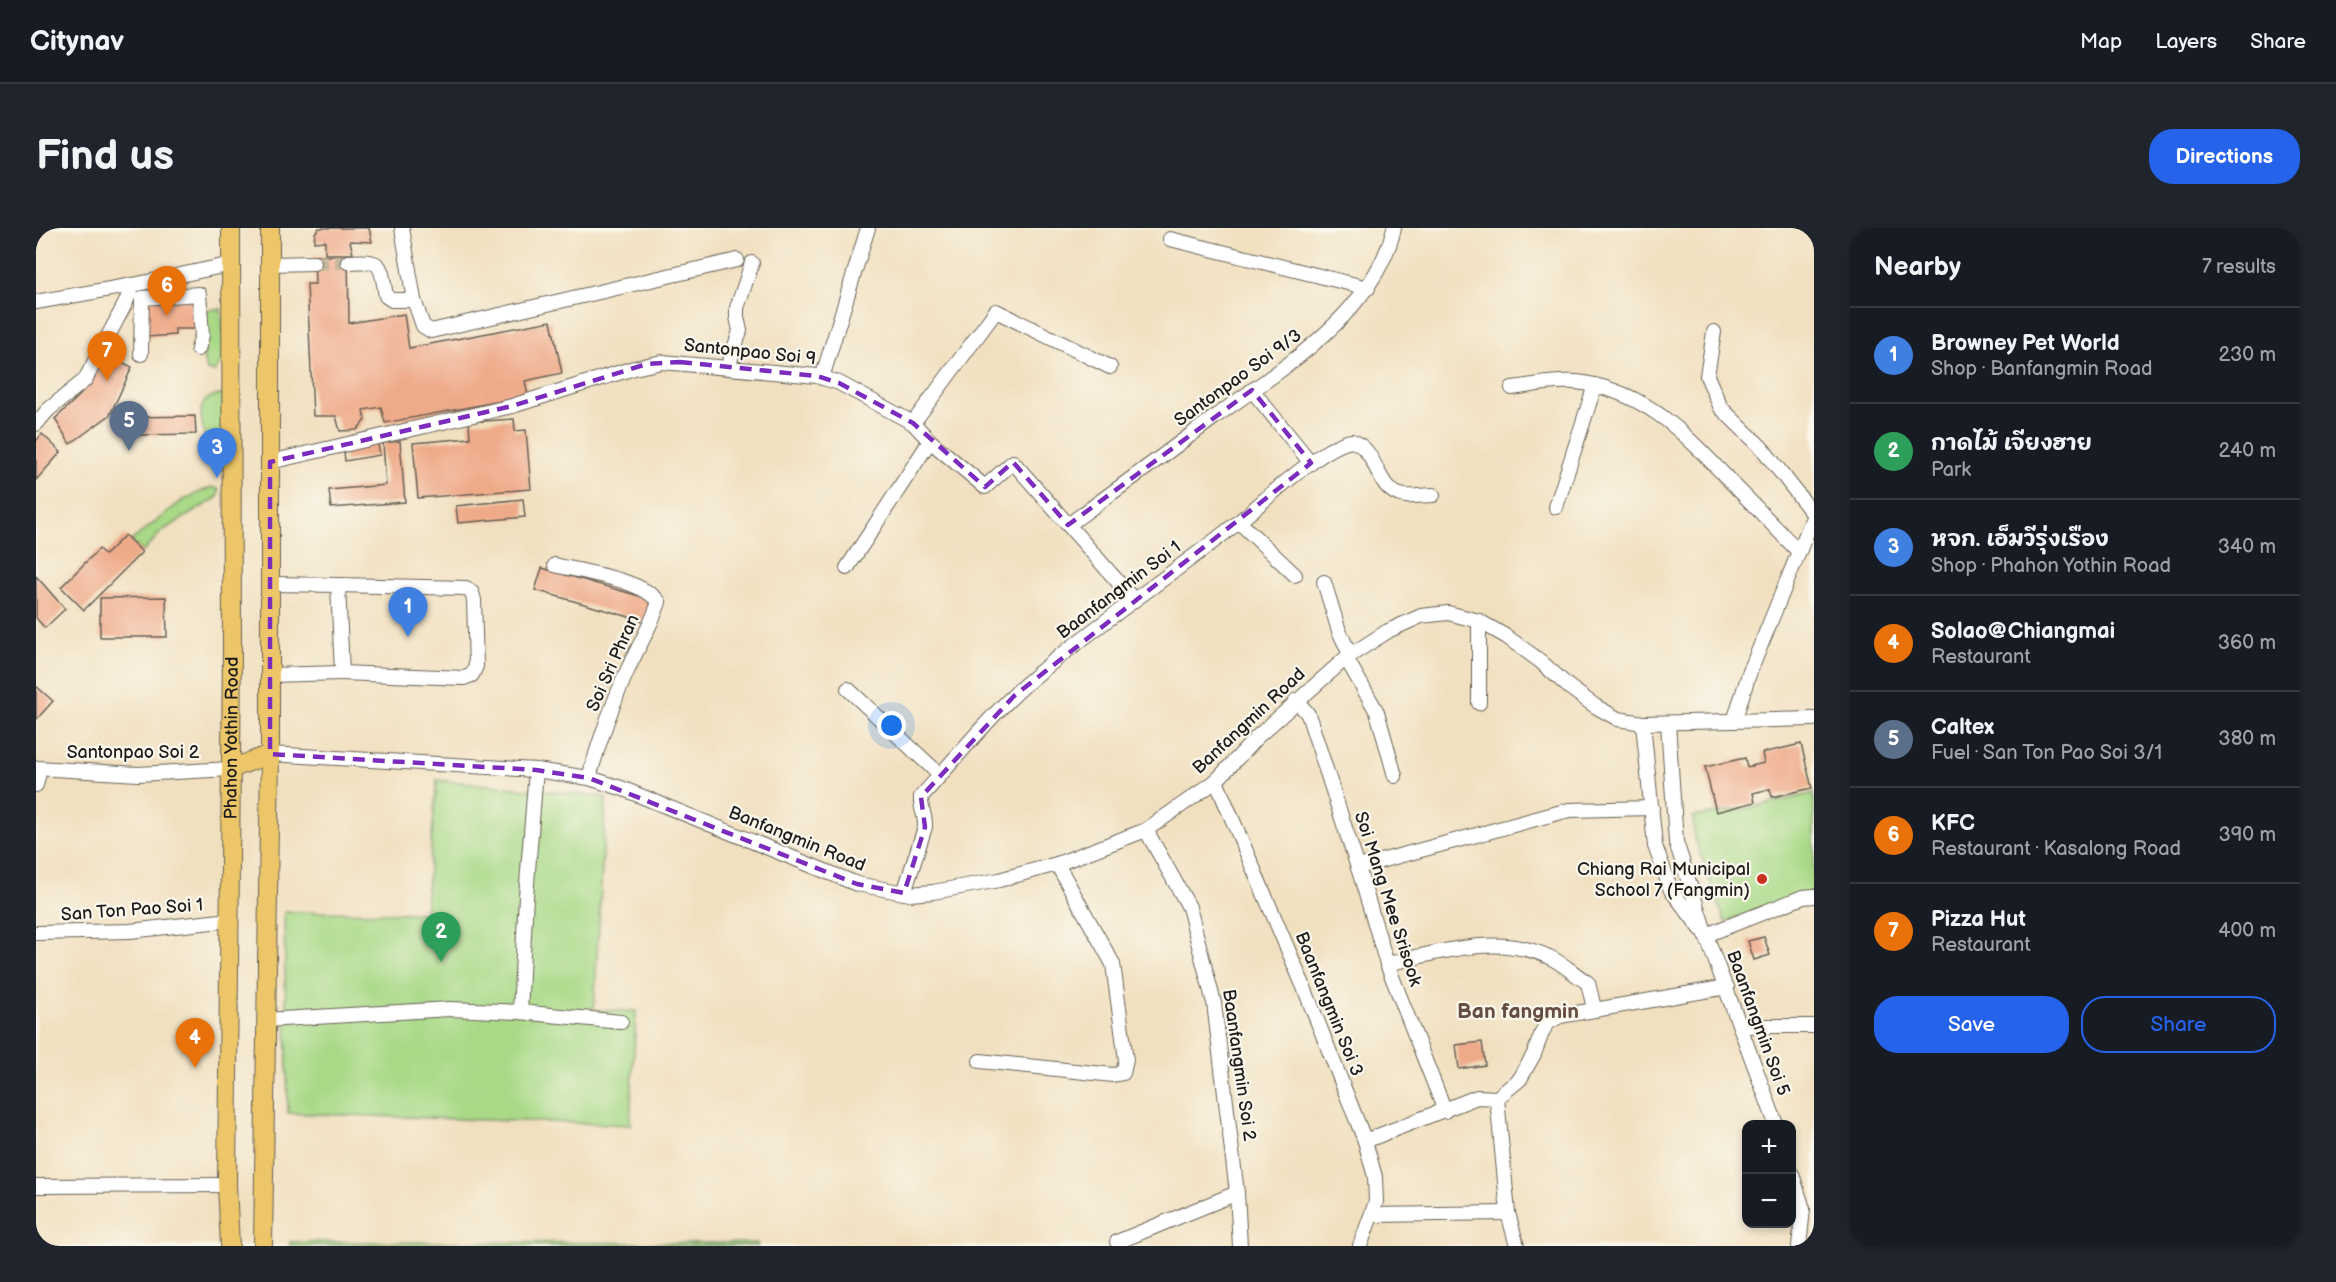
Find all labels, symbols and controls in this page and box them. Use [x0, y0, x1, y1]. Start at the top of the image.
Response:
text: Citynav [30, 25, 124, 58]
text: Map [2080, 29, 2122, 54]
text: Layers [2155, 29, 2217, 54]
text: Share [2250, 29, 2306, 54]
button: Directions [2149, 129, 2300, 184]
text: Find us [36, 131, 174, 182]
text: Nearby [1874, 252, 1961, 283]
text: 7 results [2202, 255, 2276, 279]
pin: 6 [148, 266, 186, 316]
street label: Santonpao Soi 9/3 [1170, 325, 1306, 431]
text: Browney Pet World [1931, 330, 2120, 357]
pin: 7 [88, 332, 126, 381]
street label: Santonpao Soi 9 [683, 335, 817, 369]
text: 1 [1889, 343, 1898, 367]
text: 230 m [2219, 343, 2276, 367]
text: Shop · Banfangmin Road [1931, 357, 2152, 381]
pin: 5 [110, 402, 148, 451]
pin: 3 [198, 428, 237, 478]
text: กาดไม้ เจียงฮาย [1931, 430, 2092, 457]
text: 2 [1888, 439, 1899, 463]
text: 240 m [2219, 439, 2276, 463]
text: Park [1931, 458, 1971, 482]
text: หจก. เอ็มวีรุ่งเรือง [1931, 526, 2109, 553]
text: 3 [1888, 535, 1899, 559]
text: 340 m [2218, 535, 2276, 559]
street label: Baanfangmin Soi 1 [1053, 537, 1185, 643]
text: Shop · Phahon Yothin Road [1931, 554, 2171, 578]
pin: 1 [388, 588, 428, 637]
street label: Soi Sri Phran [582, 611, 644, 715]
text: Solao@Chiangmai [1931, 618, 2115, 645]
text: 4 [1888, 631, 1899, 655]
text: 360 m [2218, 631, 2276, 655]
text: Restaurant [1931, 645, 2031, 669]
street label: Phahon Yothin Road [220, 657, 242, 820]
street label: Banfangmin Road [1188, 664, 1310, 778]
your location [877, 711, 906, 740]
text: Caltex [1931, 714, 1994, 741]
text: 5 [1888, 727, 1899, 751]
text: 380 m [2218, 727, 2276, 751]
text: Fuel · San Ton Pao Soi 3/1 [1931, 741, 2162, 765]
street label: Santonpao Soi 2 [67, 742, 200, 763]
street label: Banfangmin Road [725, 802, 869, 876]
street label: Soi Mang Mee Srisook [1350, 809, 1426, 989]
text: KFC [1931, 810, 1975, 837]
text: 6 [1887, 823, 1900, 847]
text: 390 m [2218, 823, 2276, 847]
text: Restaurant · Kasalong Road [1931, 837, 2181, 861]
place label: Chiang Rai Municipal School 7 (Fangmin) [1577, 859, 1750, 901]
marker: Chiang Rai Municipal School 7 (Fangmin) [1755, 872, 1769, 886]
street label: San Ton Pao Soi 1 [60, 895, 204, 925]
text: Pizza Hut [1931, 906, 2026, 933]
pin: 2 [422, 912, 460, 962]
text: 7 [1888, 919, 1899, 943]
text: 400 m [2218, 919, 2276, 943]
street label: Baanfangmin Soi 3 [1290, 929, 1368, 1079]
text: Restaurant [1931, 933, 2031, 957]
street label: Baanfangmin Soi 5 [1722, 948, 1794, 1098]
street label: Baanfangmin Soi 2 [1218, 988, 1260, 1143]
button: Save [1874, 996, 2069, 1053]
button: Share [2081, 996, 2276, 1053]
district label: Ban fangmin [1457, 999, 1579, 1024]
pin: 4 [176, 1018, 214, 1068]
map controls [1742, 1120, 1796, 1228]
button: + [1742, 1120, 1796, 1174]
button: − [1742, 1174, 1796, 1228]

